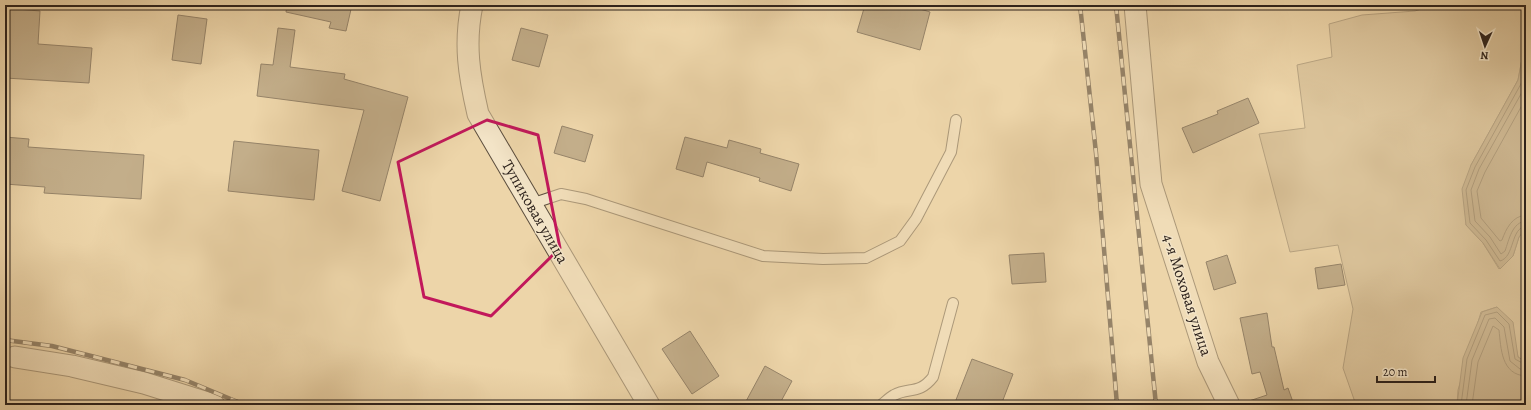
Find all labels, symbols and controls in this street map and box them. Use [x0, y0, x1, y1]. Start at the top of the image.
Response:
north arrow [1465, 26, 1505, 66]
text: N [1480, 48, 1489, 63]
street label: Тупиковая улица [496, 156, 574, 268]
street label: 4-я Моховая улица [1157, 231, 1217, 360]
scale bar [1377, 358, 1435, 384]
text: 20 m [1383, 364, 1407, 380]

